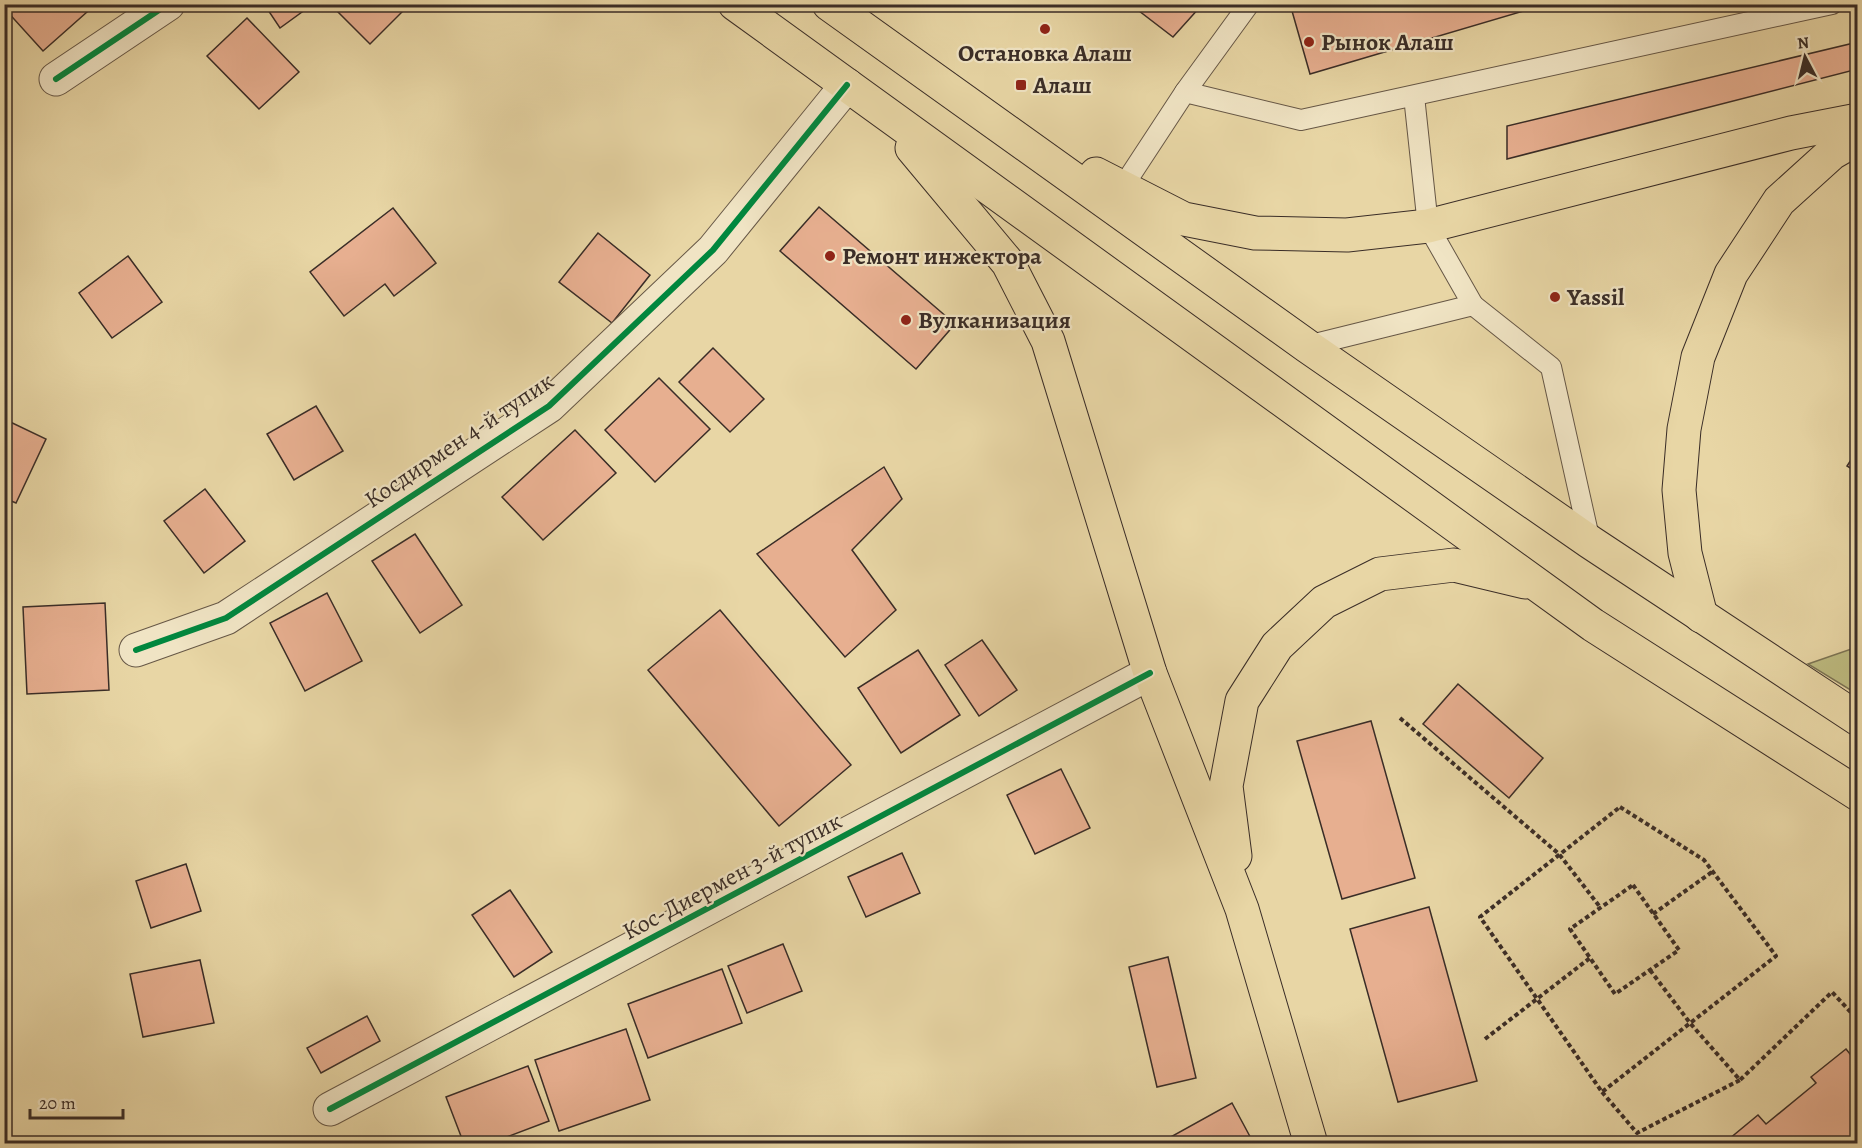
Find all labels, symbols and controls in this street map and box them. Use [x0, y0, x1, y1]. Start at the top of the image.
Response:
marker: Остановка Алаш [1038, 22, 1052, 36]
place label: Рынок Алаш [1321, 26, 1454, 58]
north arrow [1775, 27, 1835, 87]
text: N [1796, 31, 1811, 55]
marker: Рынок Алаш [1302, 35, 1316, 49]
place label: Остановка Алаш [958, 37, 1132, 69]
place label: Алаш [1032, 69, 1092, 101]
marker: Алаш [1014, 78, 1028, 92]
place label: Ремонт инжектора [842, 240, 1042, 272]
marker: Ремонт инжектора [823, 249, 837, 263]
place label: Yassil [1566, 281, 1625, 313]
marker: Yassil [1548, 290, 1562, 304]
place label: Вулканизация [918, 304, 1071, 336]
marker: Вулканизация [899, 313, 913, 327]
street label: Косдирмен 4-й тупик [358, 365, 560, 515]
street label: Кос-Диермен 3-й тупик [617, 805, 847, 947]
scale bar [30, 1082, 123, 1120]
text: 20 m [39, 1091, 76, 1115]

